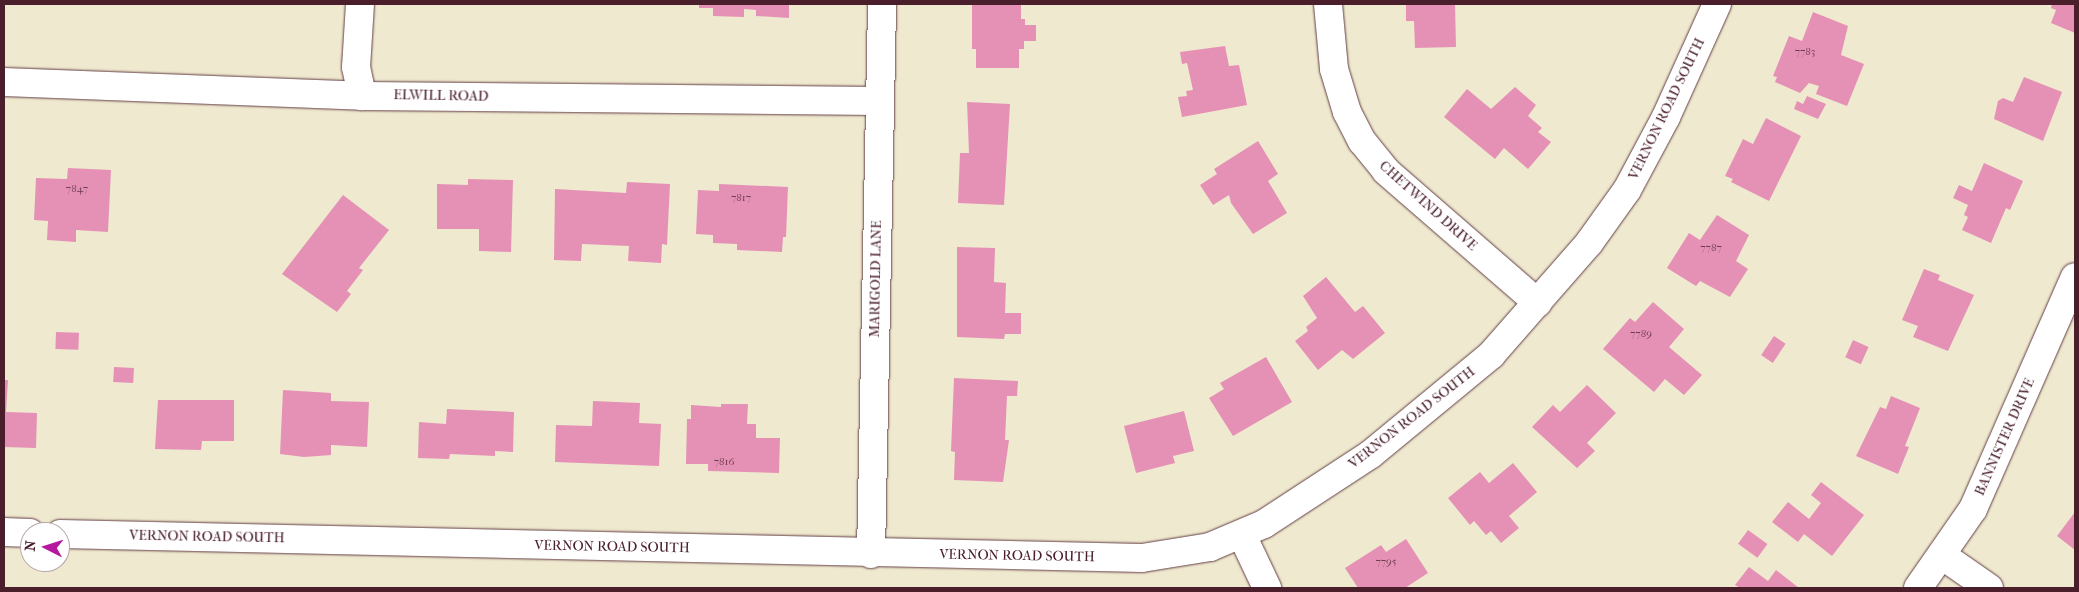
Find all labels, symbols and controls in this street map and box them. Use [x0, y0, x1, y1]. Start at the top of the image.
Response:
street label: VERNON ROAD SOUTH [1625, 35, 1709, 183]
house number: 7783 [1795, 45, 1815, 59]
street label: ELWILL ROAD [393, 87, 489, 105]
street label: CHETWIND DRIVE [1376, 158, 1480, 254]
house number: 7847 [66, 182, 88, 196]
house number: 7817 [731, 191, 751, 205]
street label: MARIGOLD LANE [867, 220, 885, 338]
house number: 7787 [1700, 241, 1722, 255]
house number: 7789 [1630, 327, 1652, 341]
street label: VERNON ROAD SOUTH [1346, 363, 1478, 473]
street label: BANNISTER DRIVE [1971, 376, 2039, 498]
house number: 7816 [714, 455, 734, 469]
north arrow [20, 522, 70, 572]
street label: VERNON ROAD SOUTH [129, 527, 285, 547]
street label: VERNON ROAD SOUTH [534, 537, 690, 557]
text: N [22, 540, 39, 552]
street label: VERNON ROAD SOUTH [939, 546, 1095, 566]
house number: 7795 [1375, 555, 1397, 569]

